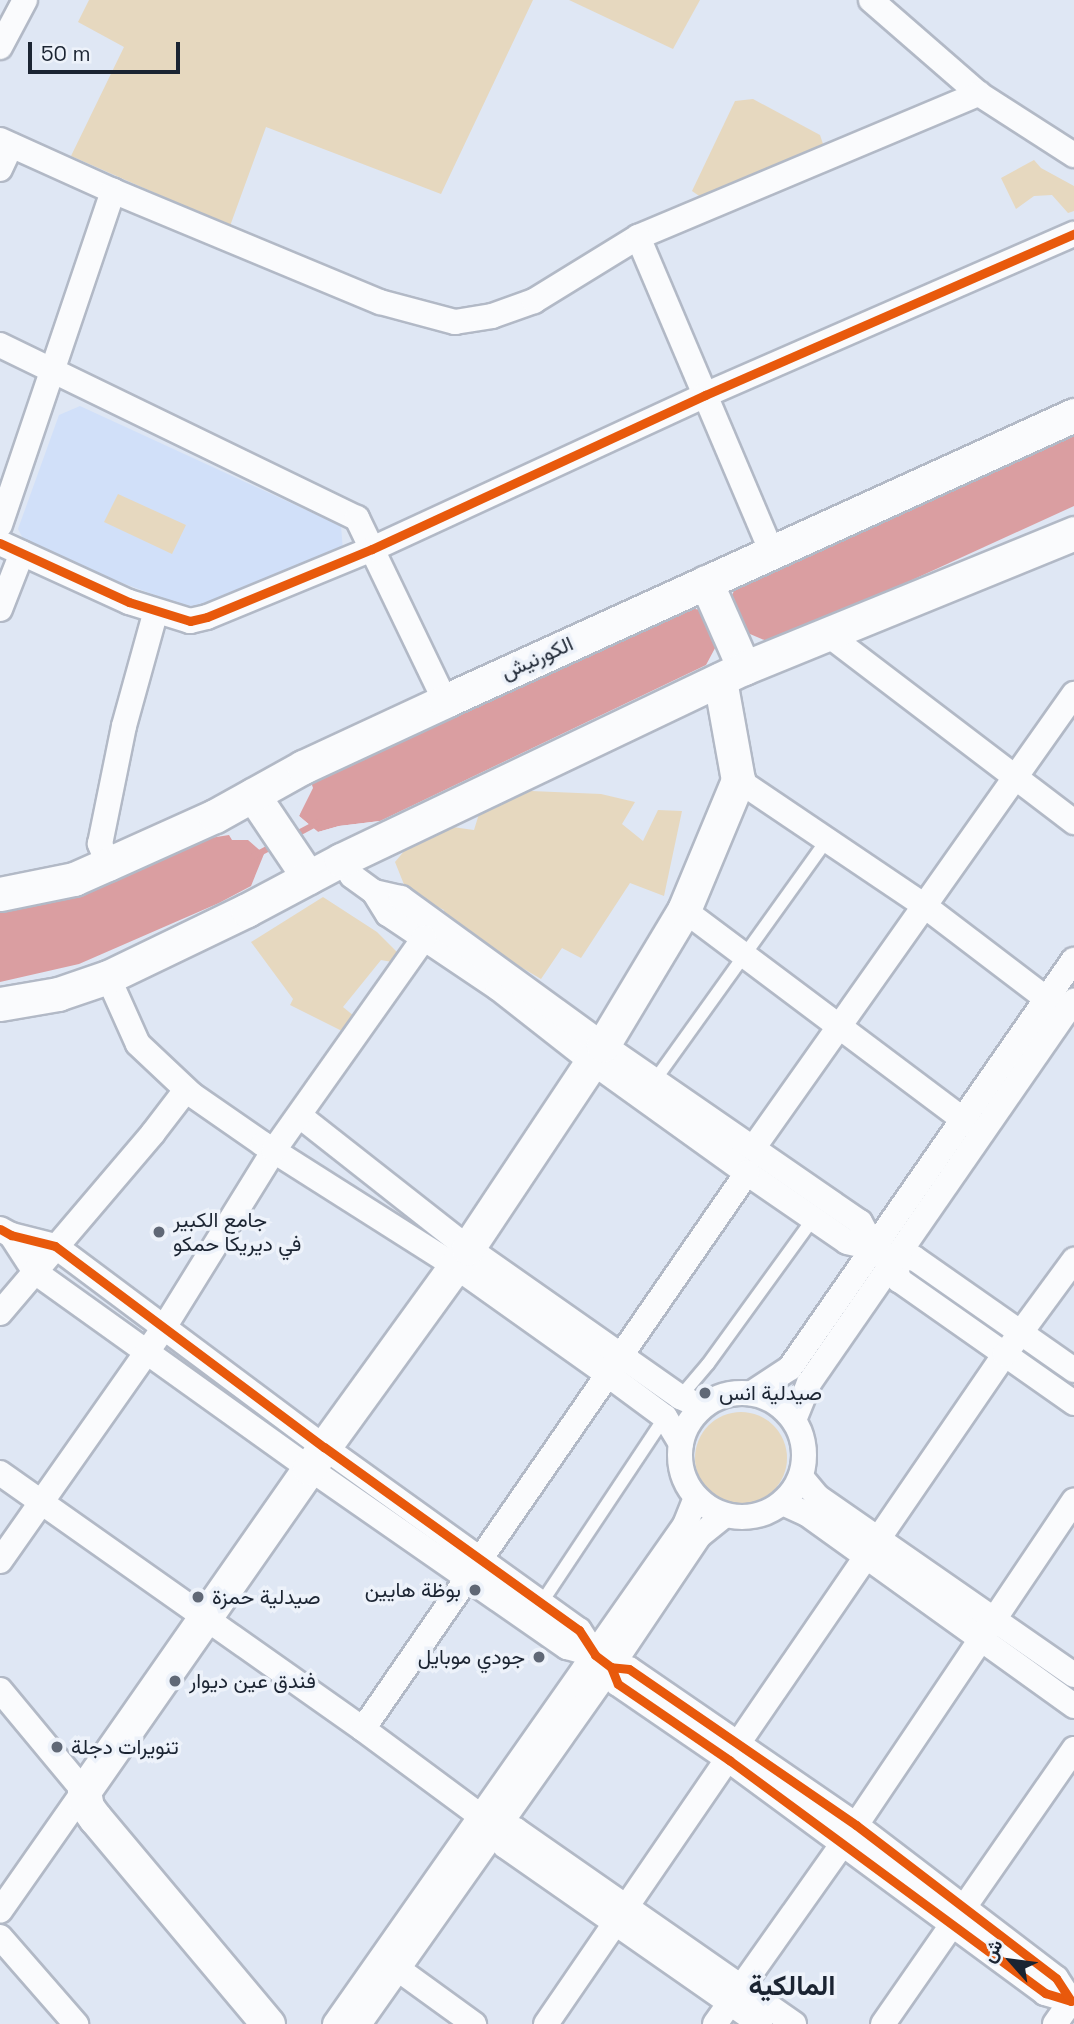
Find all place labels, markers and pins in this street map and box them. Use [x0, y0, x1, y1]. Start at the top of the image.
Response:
place label: جامع الكبير في ديريكا حمكو [173, 1207, 301, 1257]
marker: جامع الكبير في ديريكا حمكو [151, 1224, 167, 1240]
place label: صيدلية انس [719, 1380, 822, 1406]
marker: صيدلية انس [697, 1385, 713, 1401]
place label: بوظة هايين [365, 1577, 461, 1603]
marker: بوظة هايين [467, 1582, 483, 1598]
place label: صيدلية حمزة [212, 1584, 321, 1610]
marker: صيدلية حمزة [190, 1589, 206, 1605]
place label: جودي موبايل [418, 1644, 525, 1670]
marker: جودي موبايل [531, 1649, 547, 1665]
place label: فندق عين ديوار [189, 1668, 316, 1694]
marker: فندق عين ديوار [167, 1673, 183, 1689]
place label: تنويرات دجلة [71, 1734, 179, 1760]
marker: تنويرات دجلة [49, 1739, 65, 1755]

